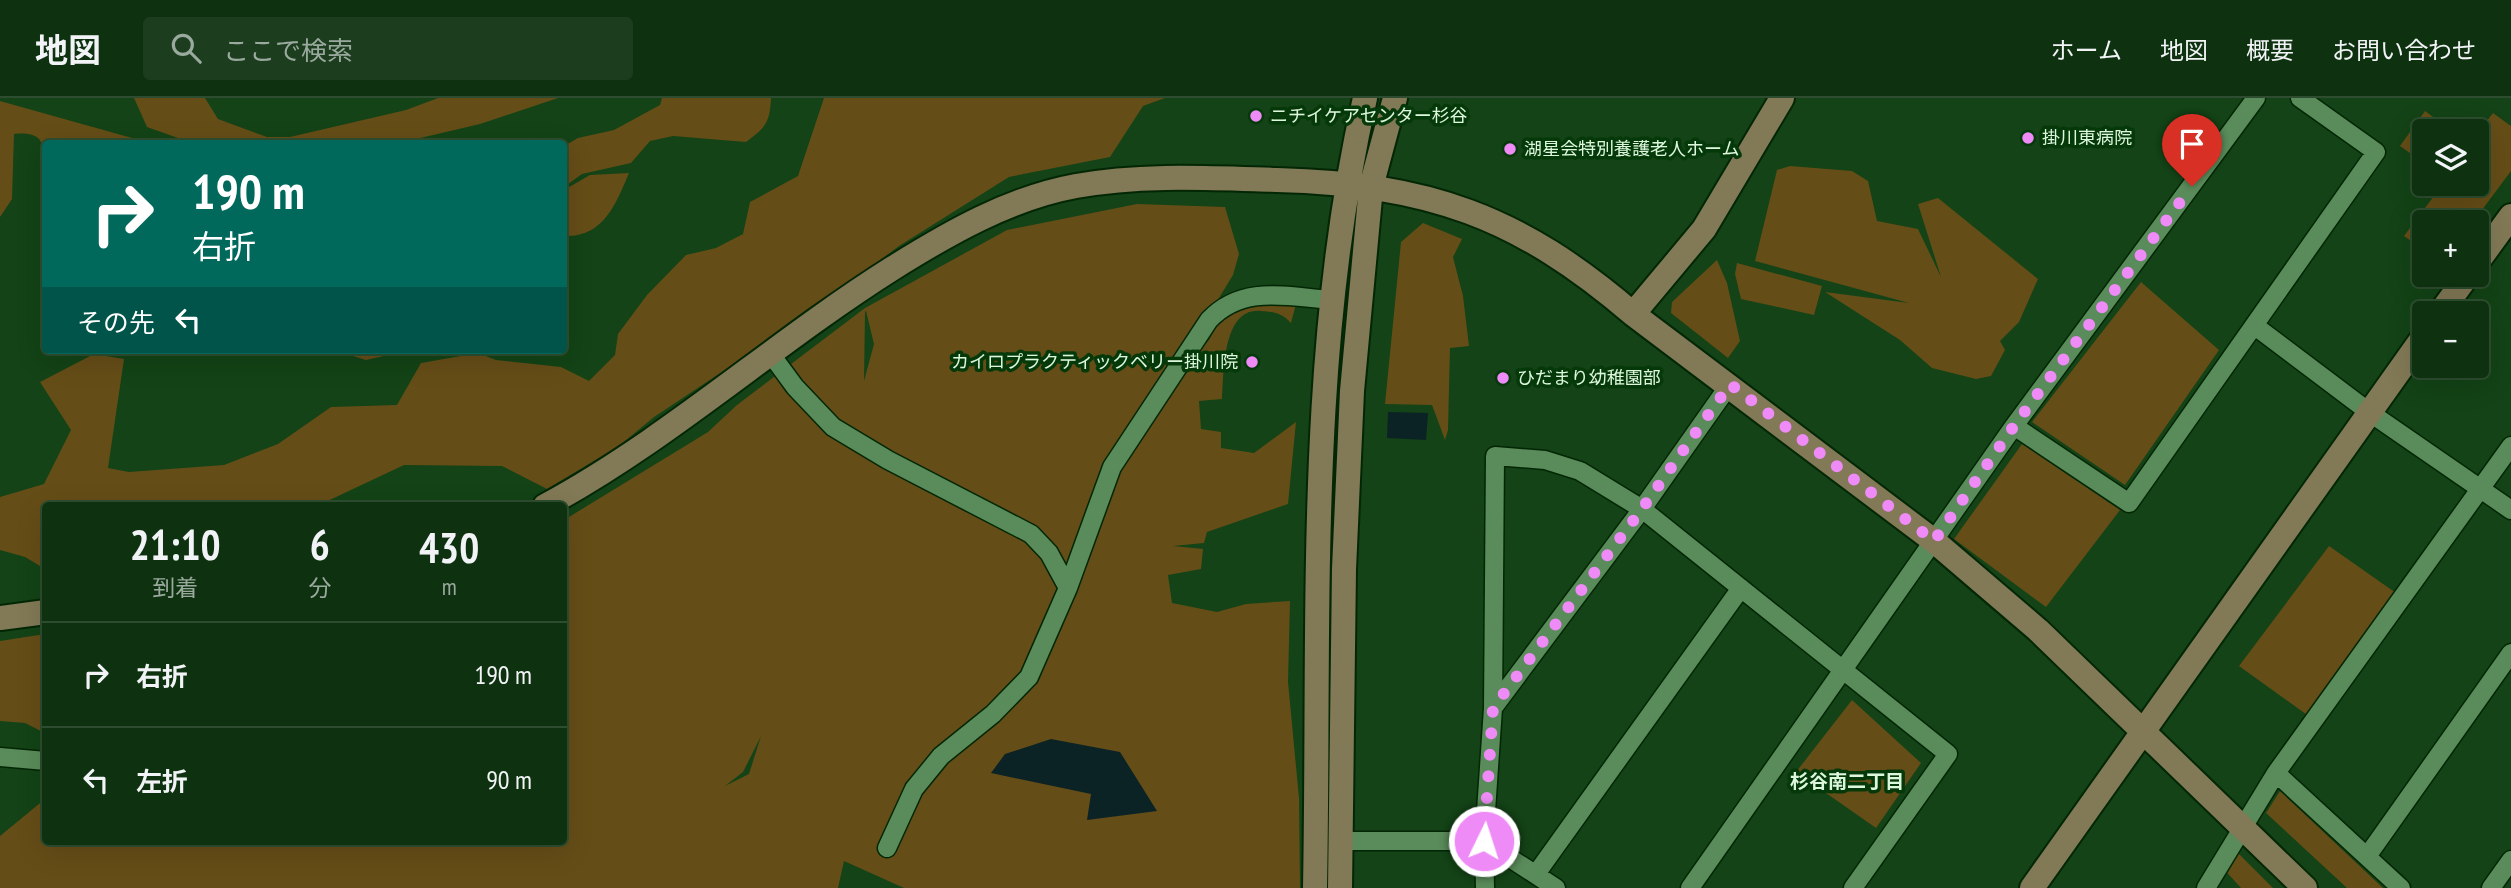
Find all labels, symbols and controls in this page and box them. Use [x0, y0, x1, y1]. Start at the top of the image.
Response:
search box [143, 17, 633, 80]
text: 地図 [35, 28, 101, 71]
icon: search [167, 29, 205, 67]
text: ここで検索 [223, 34, 353, 67]
text: ホーム [2051, 35, 2122, 66]
text: 地図 [2160, 35, 2208, 66]
text: 概要 [2246, 35, 2294, 66]
text: お問い合わせ [2332, 35, 2476, 66]
place label: ニチイケアセンター杉谷 [1270, 104, 1468, 127]
marker: ニチイケアセンター杉谷 [1248, 108, 1264, 124]
pin [2162, 114, 2222, 186]
map controls [2412, 119, 2489, 378]
button: layers [2412, 119, 2489, 196]
icon: arrive [2173, 125, 2211, 163]
place label: 掛川東病院 [2042, 126, 2132, 149]
marker: 掛川東病院 [2020, 130, 2036, 146]
place label: 湖星会特別養護老人ホーム [1524, 137, 1739, 160]
marker: 湖星会特別養護老人ホーム [1502, 141, 1518, 157]
text: 190 m [192, 159, 305, 223]
icon: right [77, 168, 168, 259]
button: + [2412, 210, 2489, 287]
text: 右折 [192, 225, 256, 267]
icon: left [169, 301, 207, 339]
button: − [2412, 301, 2489, 378]
text: その先 [77, 306, 155, 339]
place label: カイロプラクティックベリー掛川院 [951, 350, 1238, 373]
marker: カイロプラクティックベリー掛川院 [1244, 354, 1260, 370]
place label: ひだまり幼稚園部 [1517, 366, 1661, 389]
marker: ひだまり幼稚園部 [1495, 370, 1511, 386]
text: 21:10 [130, 517, 221, 572]
text: 6 [310, 517, 330, 572]
text: 430 [419, 520, 479, 575]
text: m [442, 572, 457, 601]
text: 到着 [152, 573, 198, 602]
text: 分 [308, 573, 331, 602]
icon: right [77, 656, 115, 694]
text: 190 m [474, 658, 532, 691]
text: 右折 [136, 660, 188, 693]
icon: left [77, 761, 115, 799]
text: 90 m [486, 763, 532, 796]
text: 左折 [136, 765, 188, 798]
district label: 杉谷南二丁目 [1790, 769, 1904, 793]
position arrow [1447, 804, 1521, 878]

